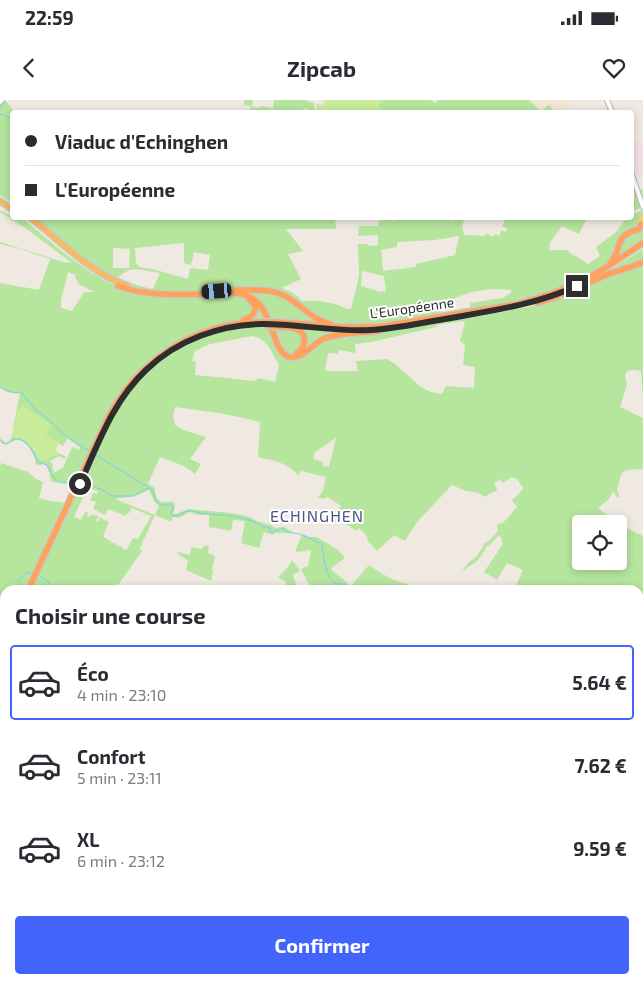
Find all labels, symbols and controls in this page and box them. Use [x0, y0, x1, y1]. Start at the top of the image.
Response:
text: 22:59 [25, 6, 74, 29]
icon: back [15, 54, 43, 82]
icon: heart [600, 54, 628, 82]
text: Zipcab [287, 55, 356, 81]
text: Viaduc d'Echinghen [55, 130, 228, 153]
text: L'Européenne [55, 178, 175, 201]
route end [566, 275, 588, 297]
car [201, 282, 232, 300]
street label: L'Européenne [369, 293, 455, 322]
route start [69, 473, 91, 495]
district label: ECHINGHEN [270, 506, 364, 525]
map controls [572, 515, 627, 570]
button: locate [572, 515, 627, 570]
text: Choisir une course [15, 602, 206, 628]
icon: car [17, 660, 62, 705]
text: Éco [77, 662, 109, 685]
text: 5.64 € [572, 671, 627, 694]
text: 4 min · 23:10 [77, 685, 166, 704]
icon: car [17, 743, 62, 788]
text: Confort [77, 745, 145, 768]
text: 7.62 € [575, 754, 627, 777]
text: 5 min · 23:11 [77, 768, 162, 787]
icon: car [17, 826, 62, 871]
text: XL [77, 828, 99, 851]
text: 9.59 € [573, 837, 627, 860]
text: 6 min · 23:12 [77, 851, 165, 870]
button: Confirmer [15, 916, 629, 974]

